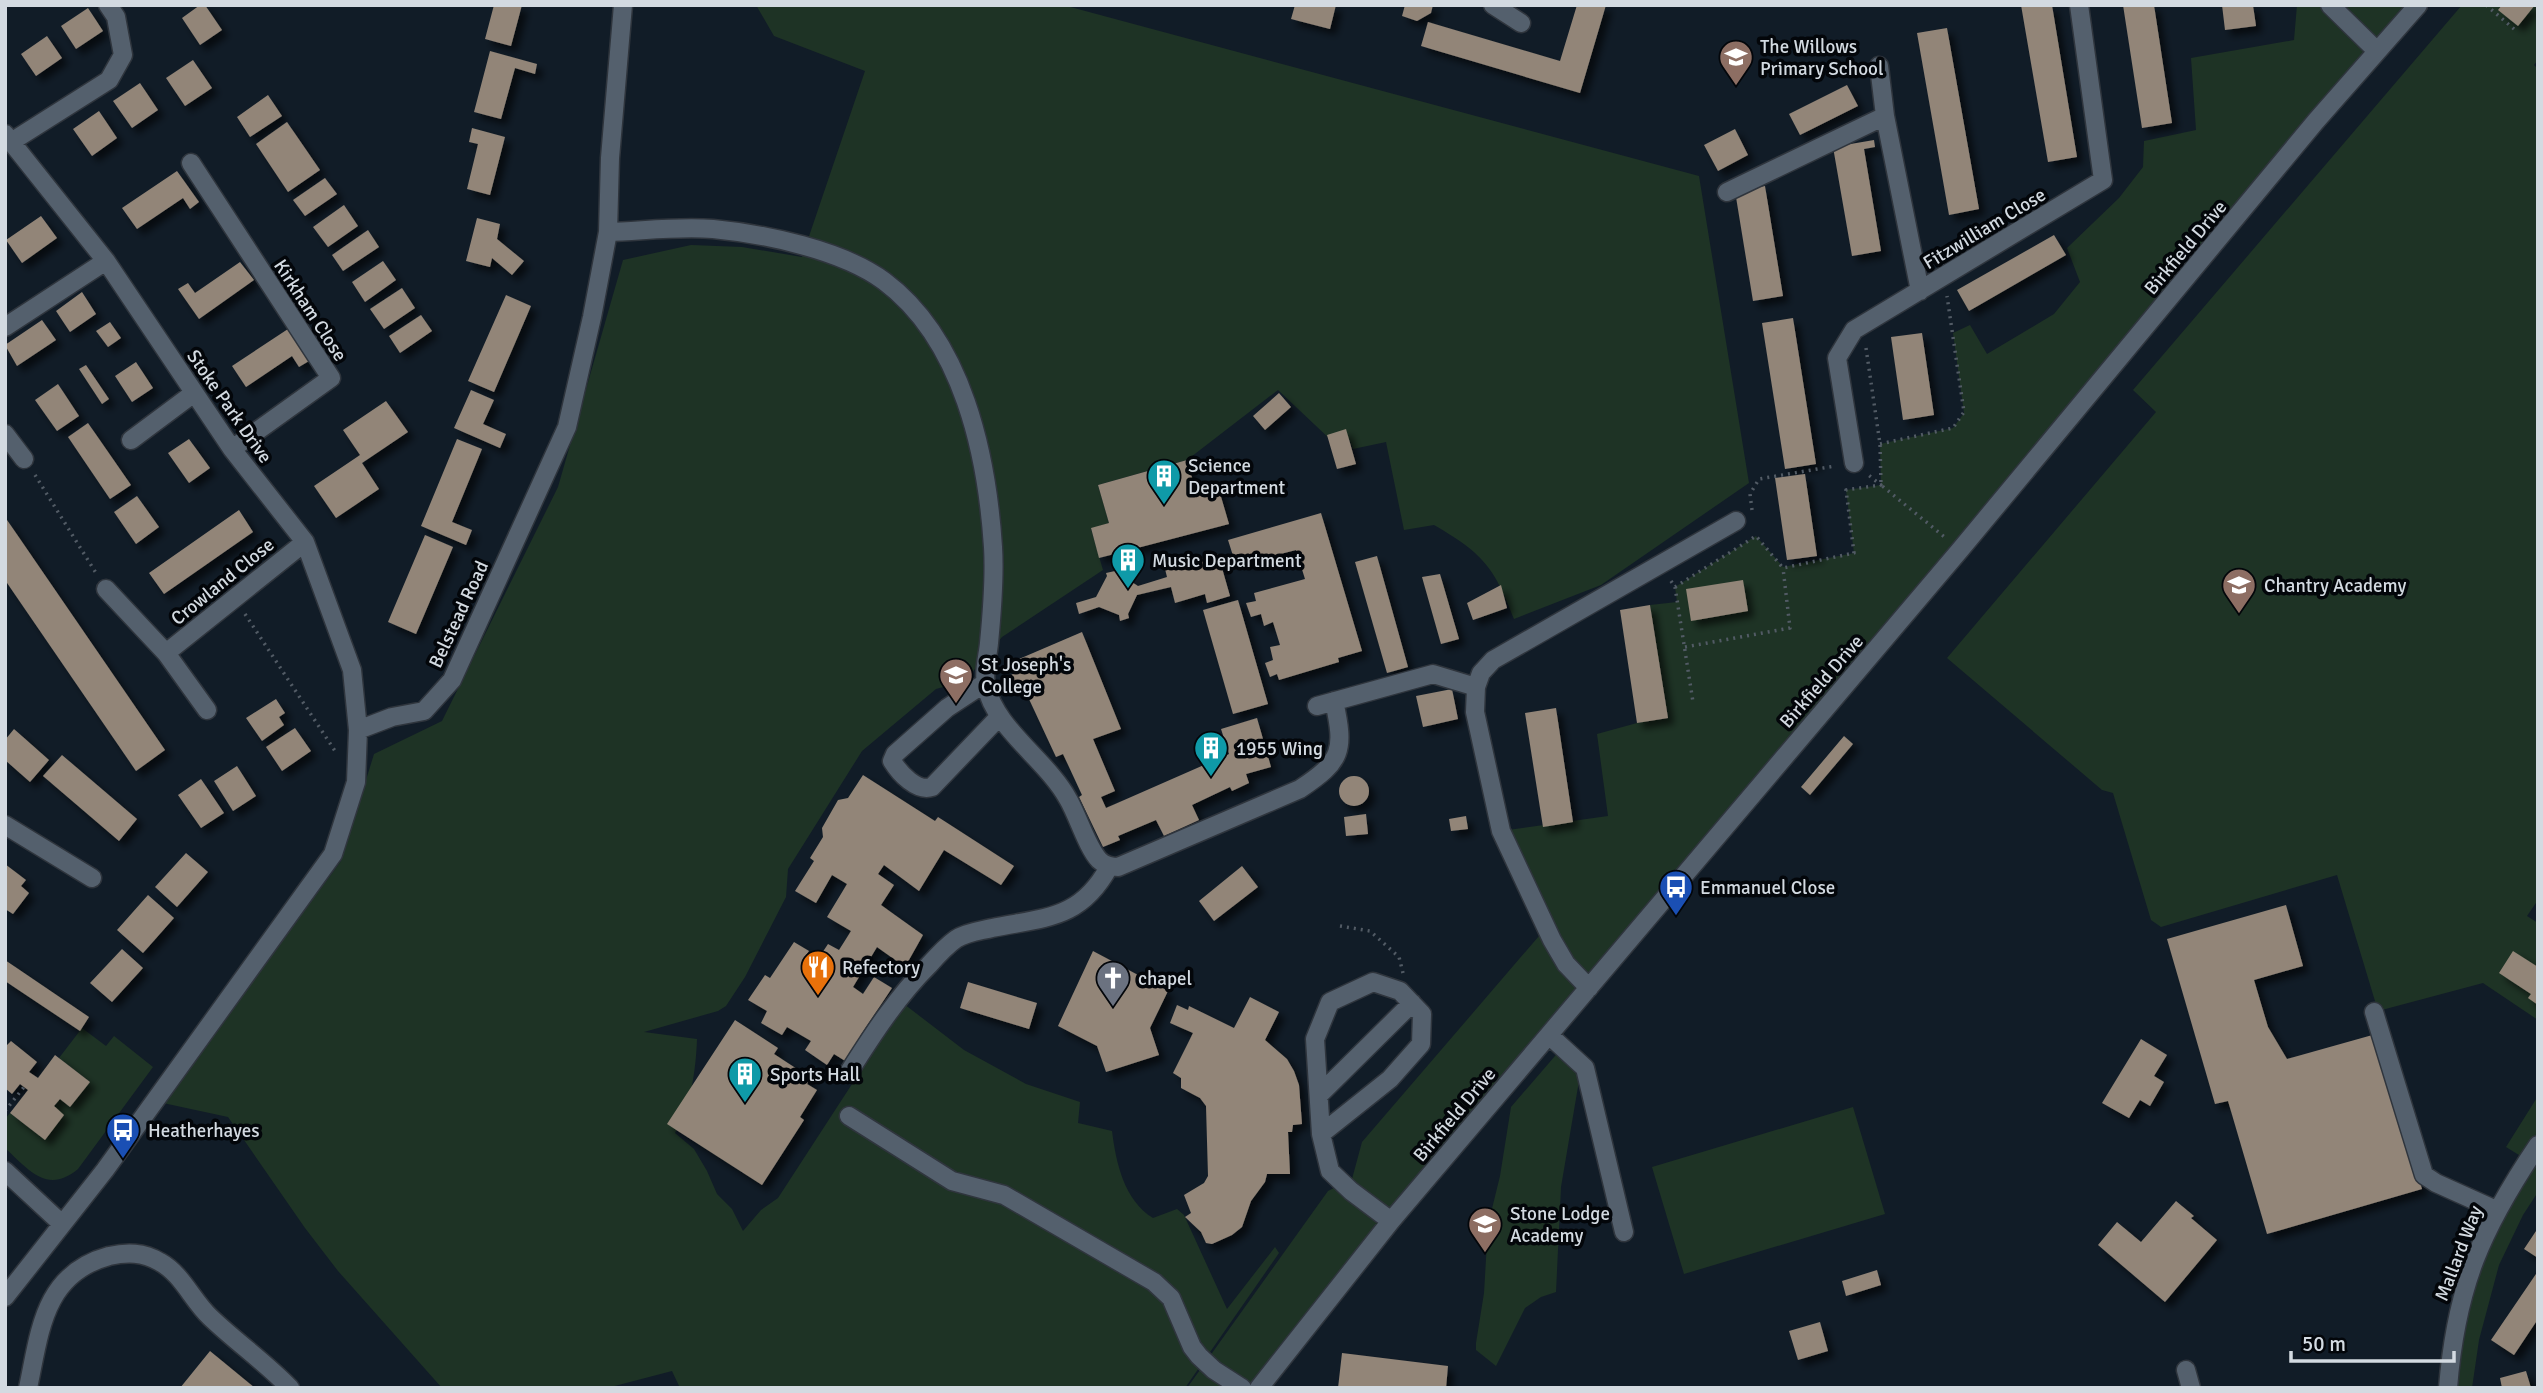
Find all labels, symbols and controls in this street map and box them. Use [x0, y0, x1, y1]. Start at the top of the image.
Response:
place label: The Willows Primary School [1760, 35, 1883, 81]
school or university icon: The Willows Primary School [1717, 38, 1755, 87]
street label: Fitzwilliam Close [1919, 183, 2050, 275]
street label: Birkfield Drive [2139, 196, 2232, 300]
street label: Kirkham Close [268, 255, 352, 366]
street label: Stoke Park Drive [181, 345, 277, 468]
place label: Science Department [1188, 454, 1286, 500]
building icon: Science Department [1145, 457, 1183, 506]
street label: Crowland Close [166, 533, 279, 631]
building icon: Music Department [1109, 541, 1147, 590]
place label: Music Department [1152, 549, 1302, 573]
street label: Belstead Road [424, 557, 494, 672]
school or university icon: Chantry Academy [2220, 566, 2258, 615]
place label: Chantry Academy [2264, 574, 2406, 598]
street label: Birkfield Drive [1775, 630, 1869, 733]
place label: St Joseph's College [981, 653, 1071, 699]
school or university icon: St Joseph's College [937, 656, 975, 705]
building icon: 1955 Wing [1192, 729, 1230, 778]
place label: 1955 Wing [1236, 737, 1323, 761]
bus stop icon: Emmanuel Close [1657, 868, 1695, 917]
place label: Emmanuel Close [1700, 876, 1835, 900]
restaurant icon: Refectory [799, 948, 837, 997]
place label: Refectory [842, 956, 920, 980]
church icon: chapel [1094, 959, 1132, 1008]
place label: chapel [1138, 967, 1192, 991]
building icon: Sports Hall [726, 1055, 764, 1104]
place label: Sports Hall [770, 1063, 860, 1087]
street label: Birkfield Drive [1408, 1063, 1501, 1167]
bus stop icon: Heatherhayes [104, 1111, 142, 1160]
place label: Heatherhayes [148, 1119, 259, 1143]
place label: Stone Lodge Academy [1510, 1202, 1610, 1248]
street label: Mallard Way [2430, 1202, 2488, 1305]
school or university icon: Stone Lodge Academy [1466, 1205, 1504, 1254]
scale bar [2291, 1320, 2454, 1364]
text: 50 m [2302, 1331, 2346, 1357]

